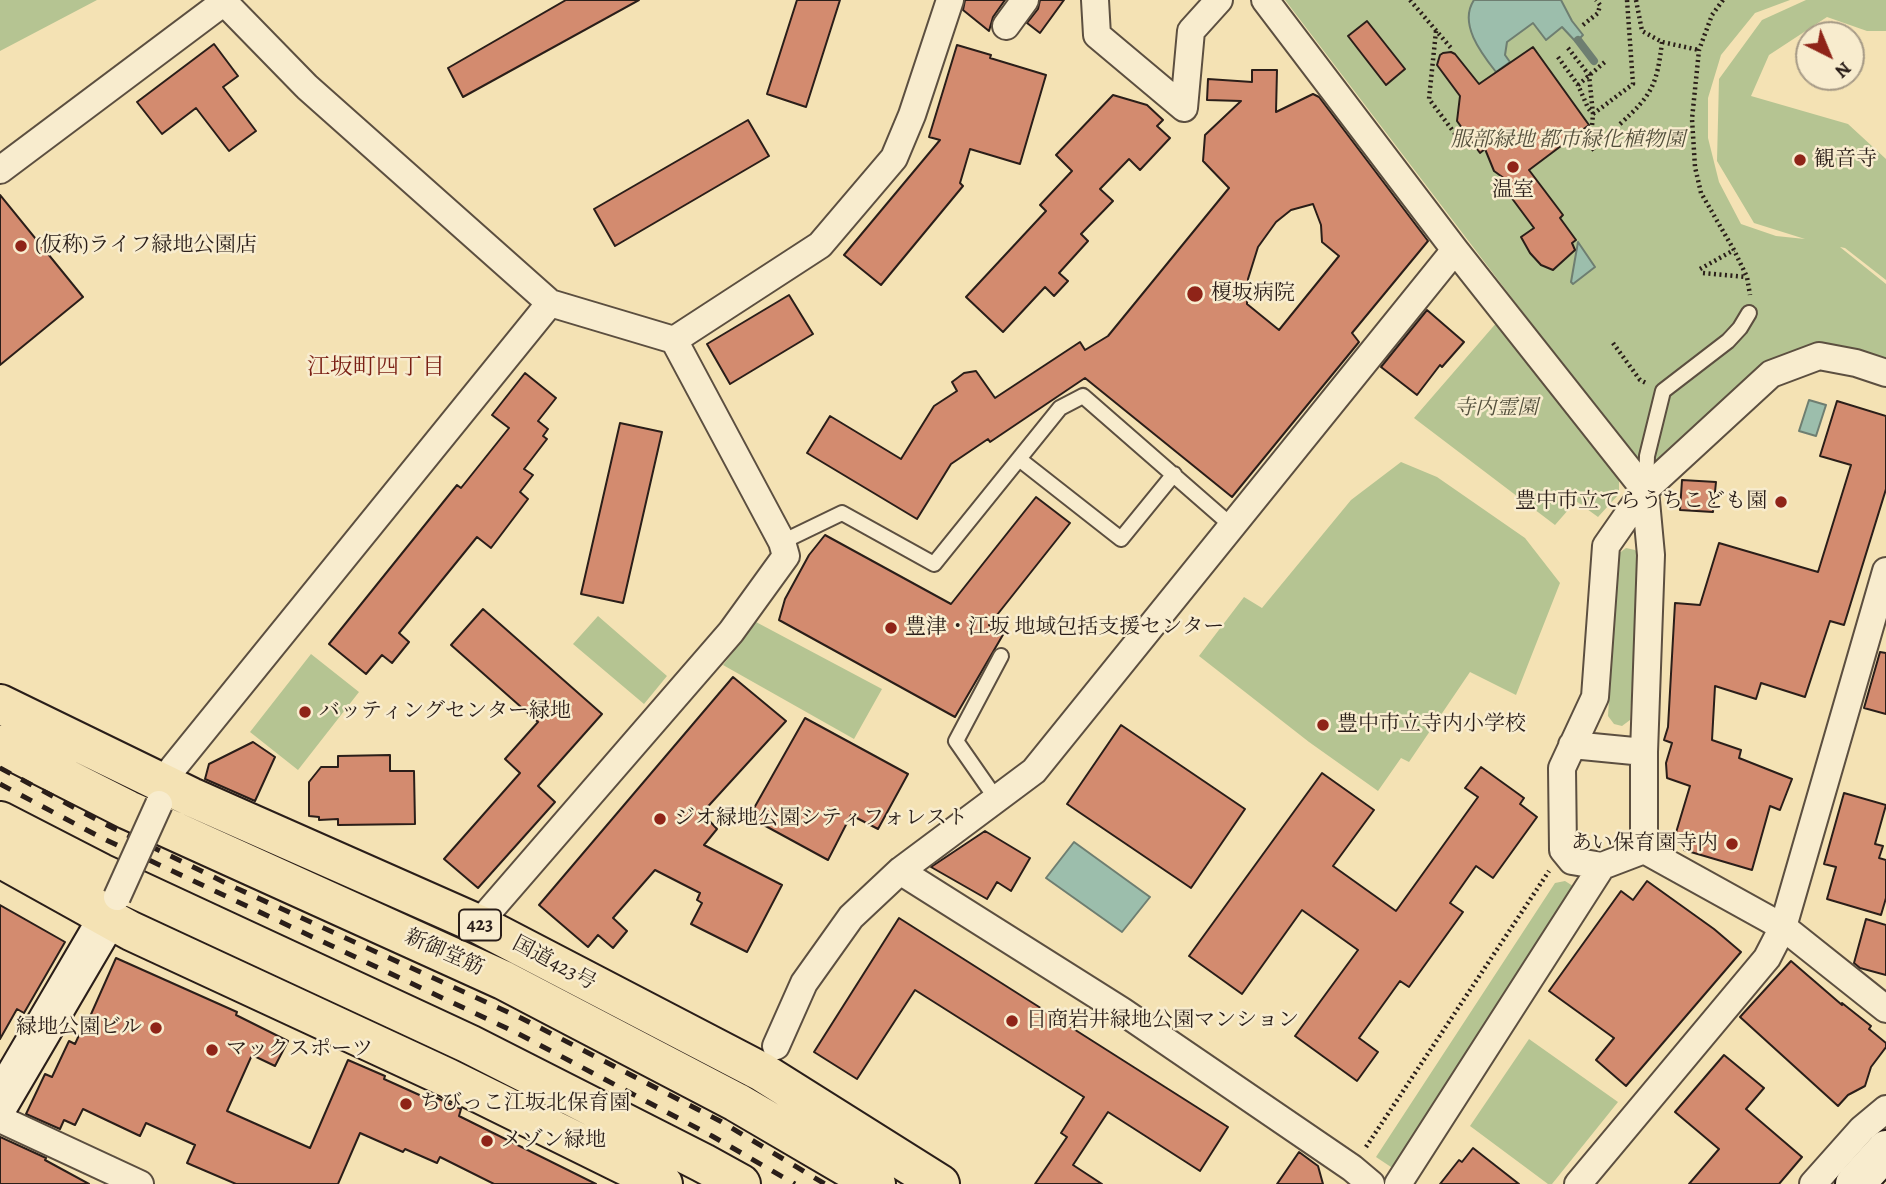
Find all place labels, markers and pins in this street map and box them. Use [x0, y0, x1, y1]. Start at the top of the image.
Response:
place label: 観音寺 [1814, 147, 1877, 173]
marker: 観音寺 [1792, 152, 1808, 168]
marker: 温室 [1505, 159, 1521, 175]
place label: 温室 [1492, 178, 1534, 204]
place label: (仮称)ライフ緑地公園店 [35, 233, 257, 259]
marker: (仮称)ライフ緑地公園店 [13, 238, 29, 254]
place label: 榎坂病院 [1211, 281, 1295, 307]
marker: 榎坂病院 [1185, 284, 1205, 304]
place label: 豊中市立てらうちこども園 [1515, 489, 1767, 515]
marker: 豊中市立てらうちこども園 [1773, 494, 1789, 510]
place label: 豊津・江坂 地域包括支援センター [905, 615, 1224, 641]
marker: 豊津・江坂 地域包括支援センター [883, 620, 899, 636]
place label: バッティングセンター緑地 [319, 699, 571, 725]
marker: バッティングセンター緑地 [297, 704, 313, 720]
place label: 豊中市立寺内小学校 [1337, 712, 1526, 738]
marker: 豊中市立寺内小学校 [1315, 717, 1331, 733]
place label: ジオ緑地公園シティフォレスト [674, 806, 968, 832]
marker: ジオ緑地公園シティフォレスト [652, 811, 668, 827]
place label: あい保育園寺内 [1571, 831, 1718, 857]
marker: あい保育園寺内 [1724, 836, 1740, 852]
place label: 日商岩井緑地公園マンション [1026, 1008, 1299, 1034]
marker: 日商岩井緑地公園マンション [1004, 1013, 1020, 1029]
place label: 緑地公園ビル [16, 1015, 142, 1041]
marker: 緑地公園ビル [148, 1020, 164, 1036]
place label: マックスポーツ [226, 1037, 373, 1063]
marker: マックスポーツ [204, 1042, 220, 1058]
place label: ちびっこ江坂北保育園 [420, 1091, 630, 1117]
marker: ちびっこ江坂北保育園 [398, 1096, 414, 1112]
place label: メゾン緑地 [501, 1128, 606, 1154]
marker: メゾン緑地 [479, 1133, 495, 1149]

